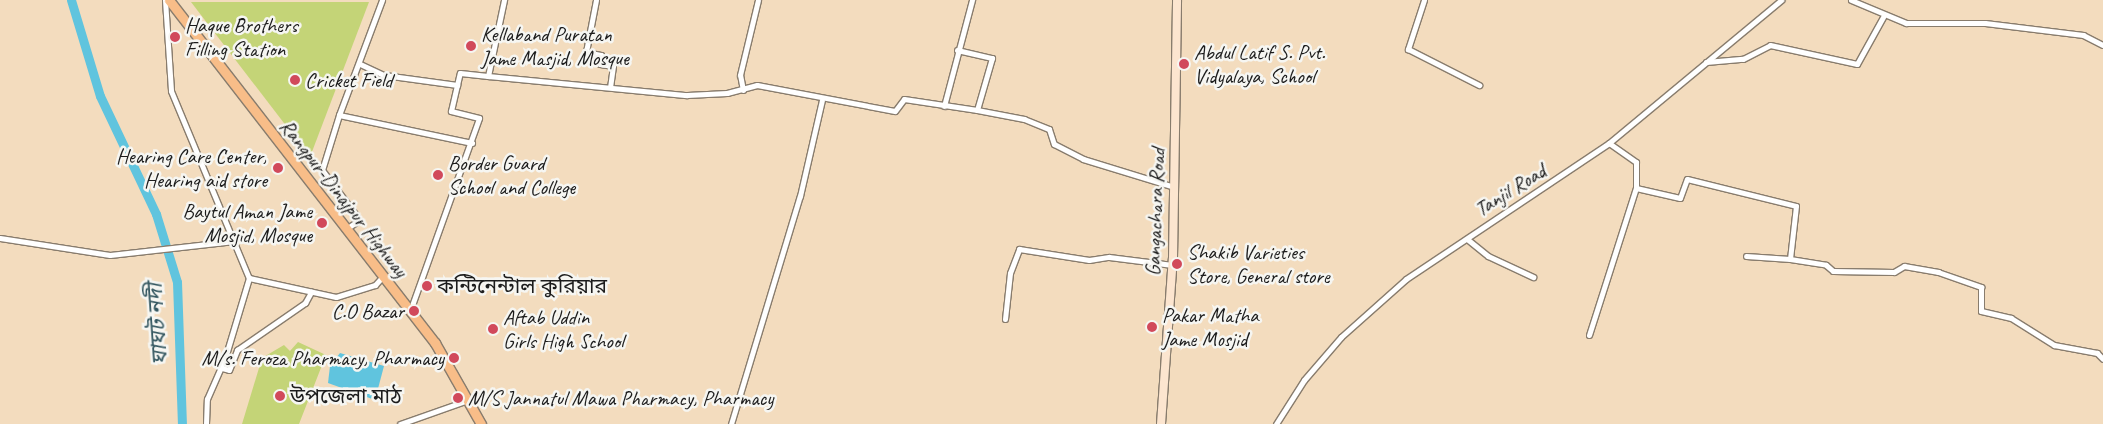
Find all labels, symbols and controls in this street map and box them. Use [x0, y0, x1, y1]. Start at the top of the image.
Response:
place label: Haque Brothers Filling Station [185, 12, 298, 62]
place label: Kellaband Puratan Jame Masjid, Mosque [481, 21, 629, 71]
marker: Haque Brothers Filling Station [169, 31, 181, 43]
place label: Abdul Latif S. Pvt. Vidyalaya, School [1194, 39, 1326, 89]
marker: Kellaband Puratan Jame Masjid, Mosque [465, 40, 477, 52]
marker: Abdul Latif S. Pvt. Vidyalaya, School [1178, 58, 1190, 70]
place label: Cricket Field [305, 67, 393, 93]
marker: Cricket Field [289, 74, 301, 86]
street label: Rangpur-Dinajpur Highway [274, 114, 414, 282]
place label: Hearing Care Center, Hearing aid store [116, 143, 267, 193]
street label: Gangachara Road [1140, 148, 1170, 276]
place label: Border Guard School and College [448, 150, 576, 200]
street label: Tanjil Road [1470, 159, 1550, 221]
marker: Hearing Care Center, Hearing aid store [271, 161, 285, 175]
marker: Border Guard School and College [432, 169, 444, 181]
place label: Baytul Aman Jame Mosjid, Mosque [182, 198, 312, 248]
marker: Baytul Aman Jame Mosjid, Mosque [316, 217, 328, 229]
place label: Shakib Varieties Store, General store [1187, 239, 1330, 289]
marker: Shakib Varieties Store, General store [1171, 258, 1183, 270]
place label: কন্টিনেন্টাল কুরিয়ার [437, 273, 607, 299]
marker: কন্টিনেন্টাল কুরিয়ার [421, 280, 433, 292]
water label: ঘাঘট নদী [142, 282, 174, 366]
place label: C.O Bazar [332, 298, 404, 324]
place label: Pakar Matha Jame Mosjid [1162, 302, 1258, 352]
place label: Aftab Uddin Girls High School [503, 304, 624, 354]
marker: C.O Bazar [408, 305, 420, 317]
marker: Pakar Matha Jame Mosjid [1146, 321, 1158, 333]
marker: Aftab Uddin Girls High School [487, 323, 499, 335]
place label: M/s. Feroza Pharmacy, Pharmacy [203, 345, 444, 371]
marker: M/s. Feroza Pharmacy, Pharmacy [448, 352, 460, 364]
place label: উপজেলা মাঠ [290, 383, 401, 409]
place label: M/S Jannatul Mawa Pharmacy, Pharmacy [468, 385, 772, 411]
marker: উপজেলা মাঠ [274, 390, 286, 402]
marker: M/S Jannatul Mawa Pharmacy, Pharmacy [452, 392, 464, 404]

